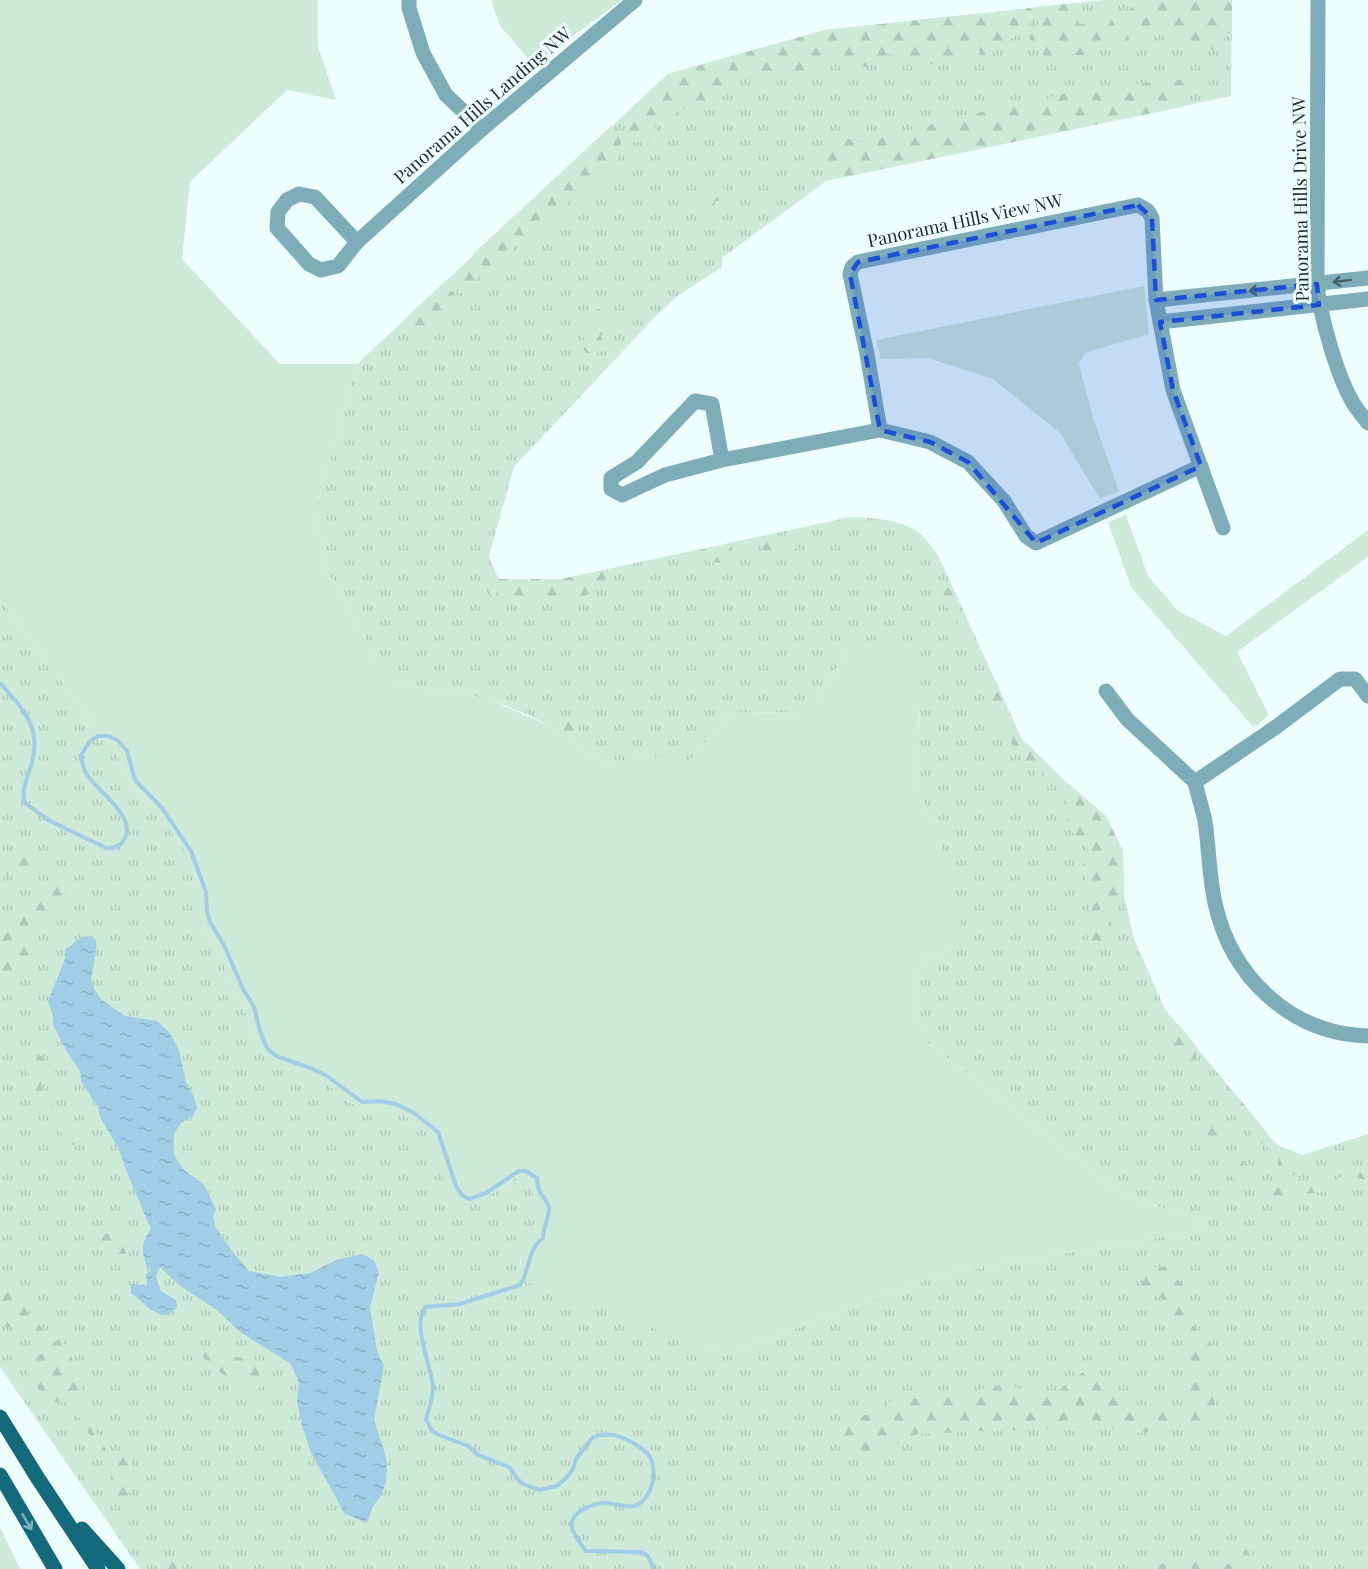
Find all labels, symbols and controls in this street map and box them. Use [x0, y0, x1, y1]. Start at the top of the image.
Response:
street label: Panorama Hills Landing NW [388, 21, 576, 189]
street label: Panorama Hills Drive NW [1286, 95, 1314, 302]
street label: Panorama Hills View NW [865, 187, 1066, 252]
one-way arrow [1333, 275, 1353, 286]
one-way arrow [1249, 285, 1269, 296]
one-way arrow [22, 1513, 33, 1531]

